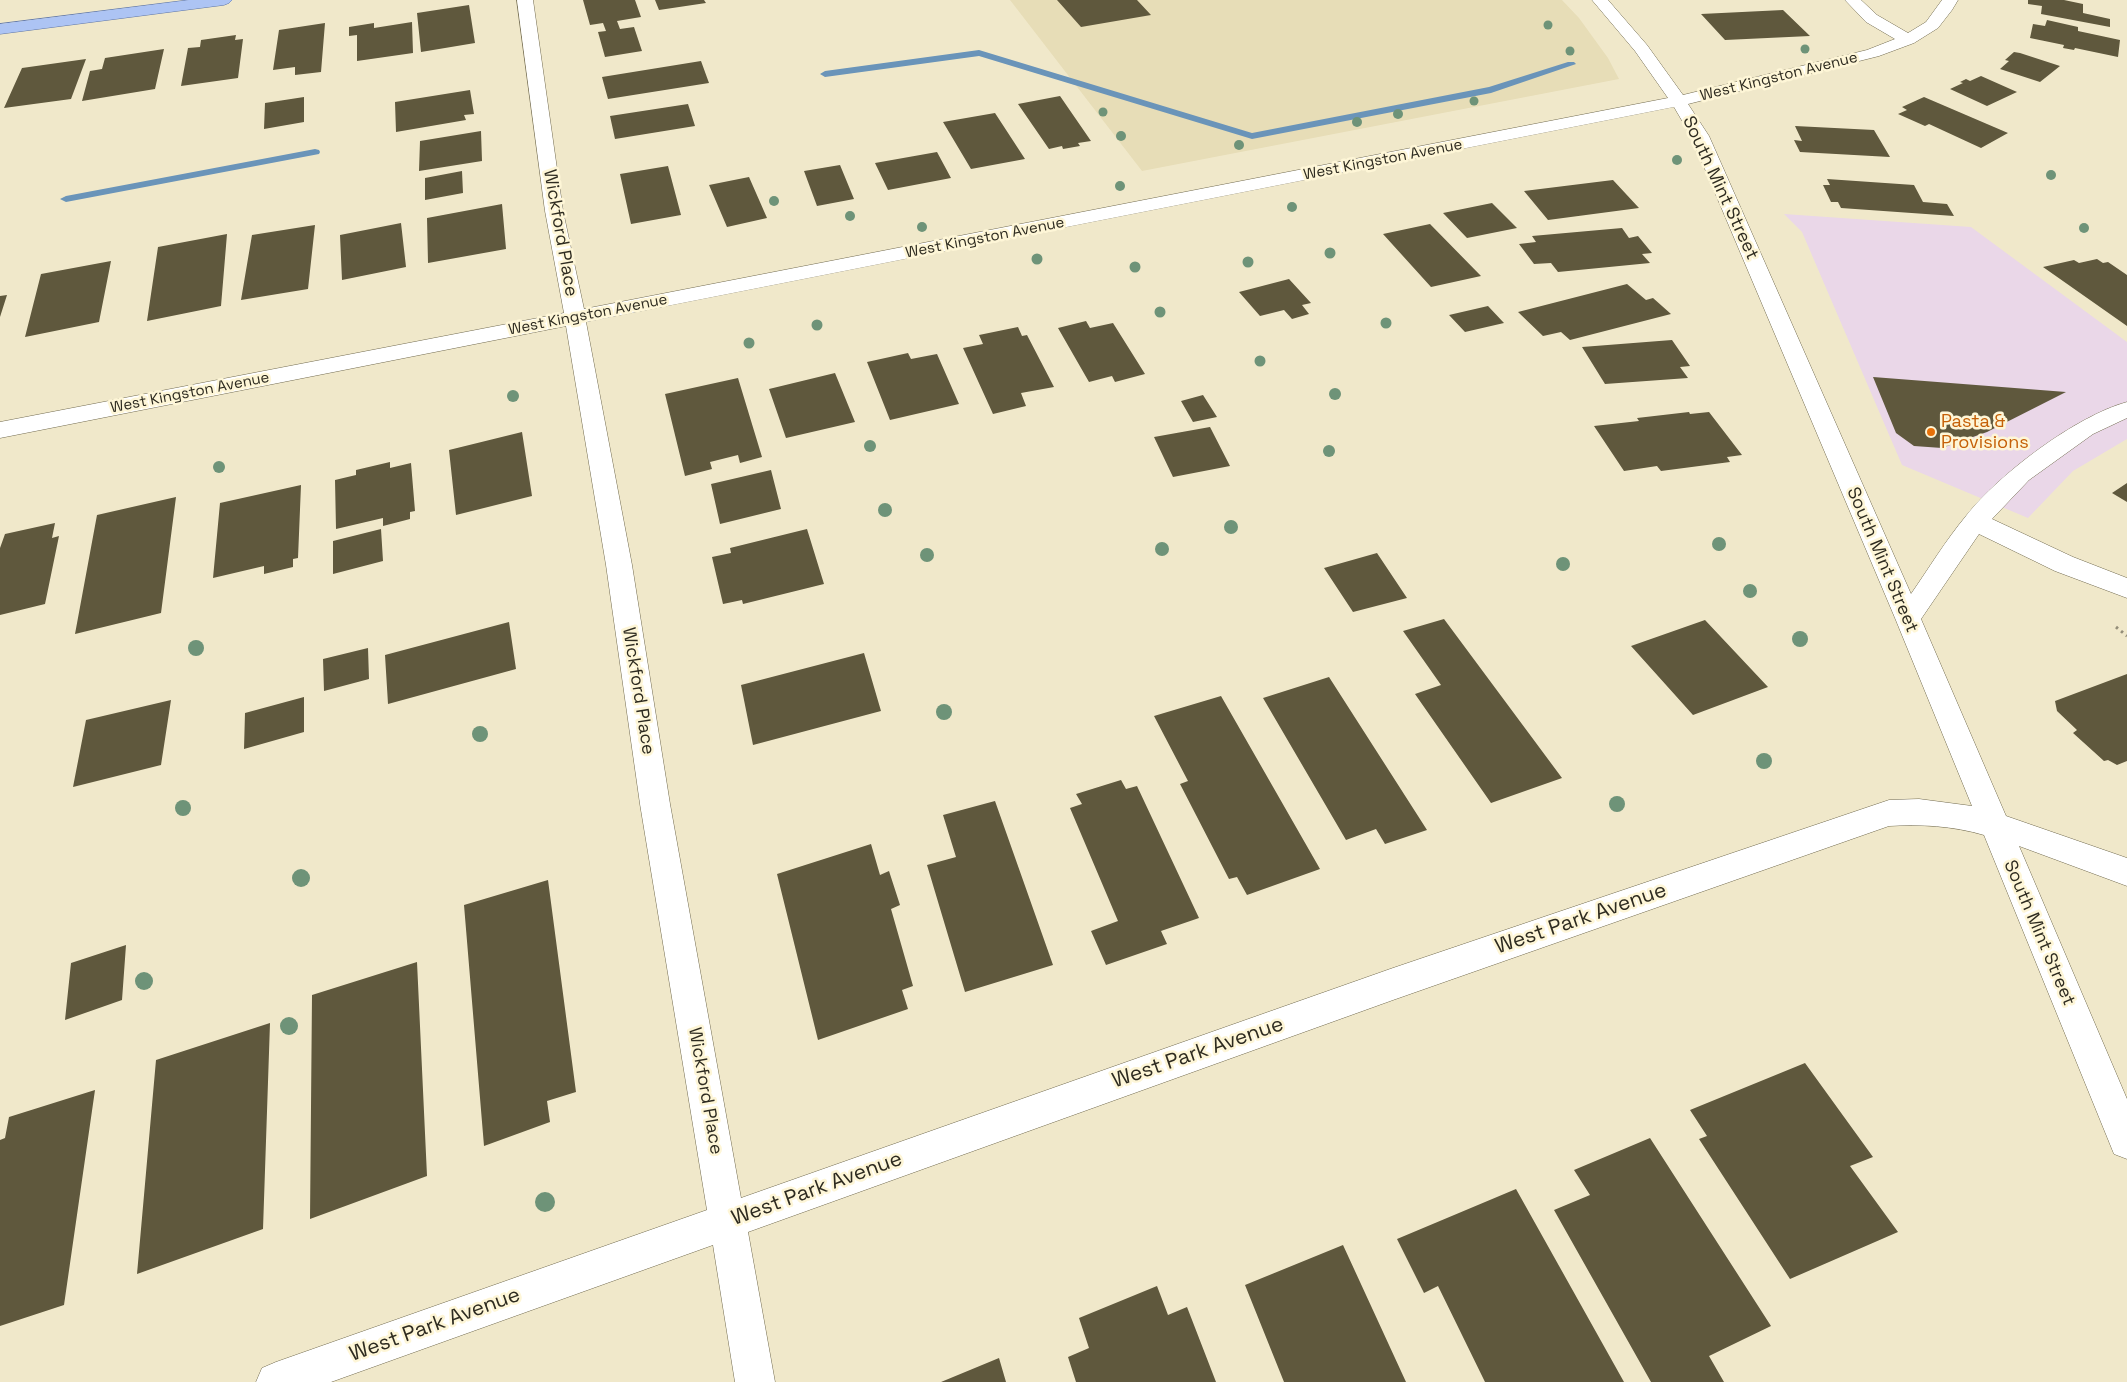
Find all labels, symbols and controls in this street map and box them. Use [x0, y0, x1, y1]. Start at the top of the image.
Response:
street label: West Kingston Avenue [1698, 49, 1860, 105]
street label: South Mint Street [1677, 113, 1763, 263]
street label: West Kingston Avenue [1302, 136, 1464, 184]
street label: Wickford Place [538, 168, 582, 298]
street label: West Kingston Avenue [904, 214, 1066, 262]
street label: West Kingston Avenue [507, 291, 669, 339]
street label: West Kingston Avenue [109, 369, 271, 417]
place label: Pasta & Provisions [1941, 411, 2029, 454]
marker: Pasta & Provisions [1925, 426, 1937, 438]
street label: South Mint Street [1842, 484, 1922, 636]
street label: Wickford Place [617, 626, 659, 756]
street label: South Mint Street [1999, 857, 2079, 1009]
street label: West Park Avenue [1492, 878, 1670, 960]
street label: West Park Avenue [1109, 1012, 1287, 1094]
street label: Wickford Place [683, 1026, 727, 1156]
street label: West Park Avenue [728, 1146, 906, 1232]
street label: West Park Avenue [346, 1282, 524, 1368]

